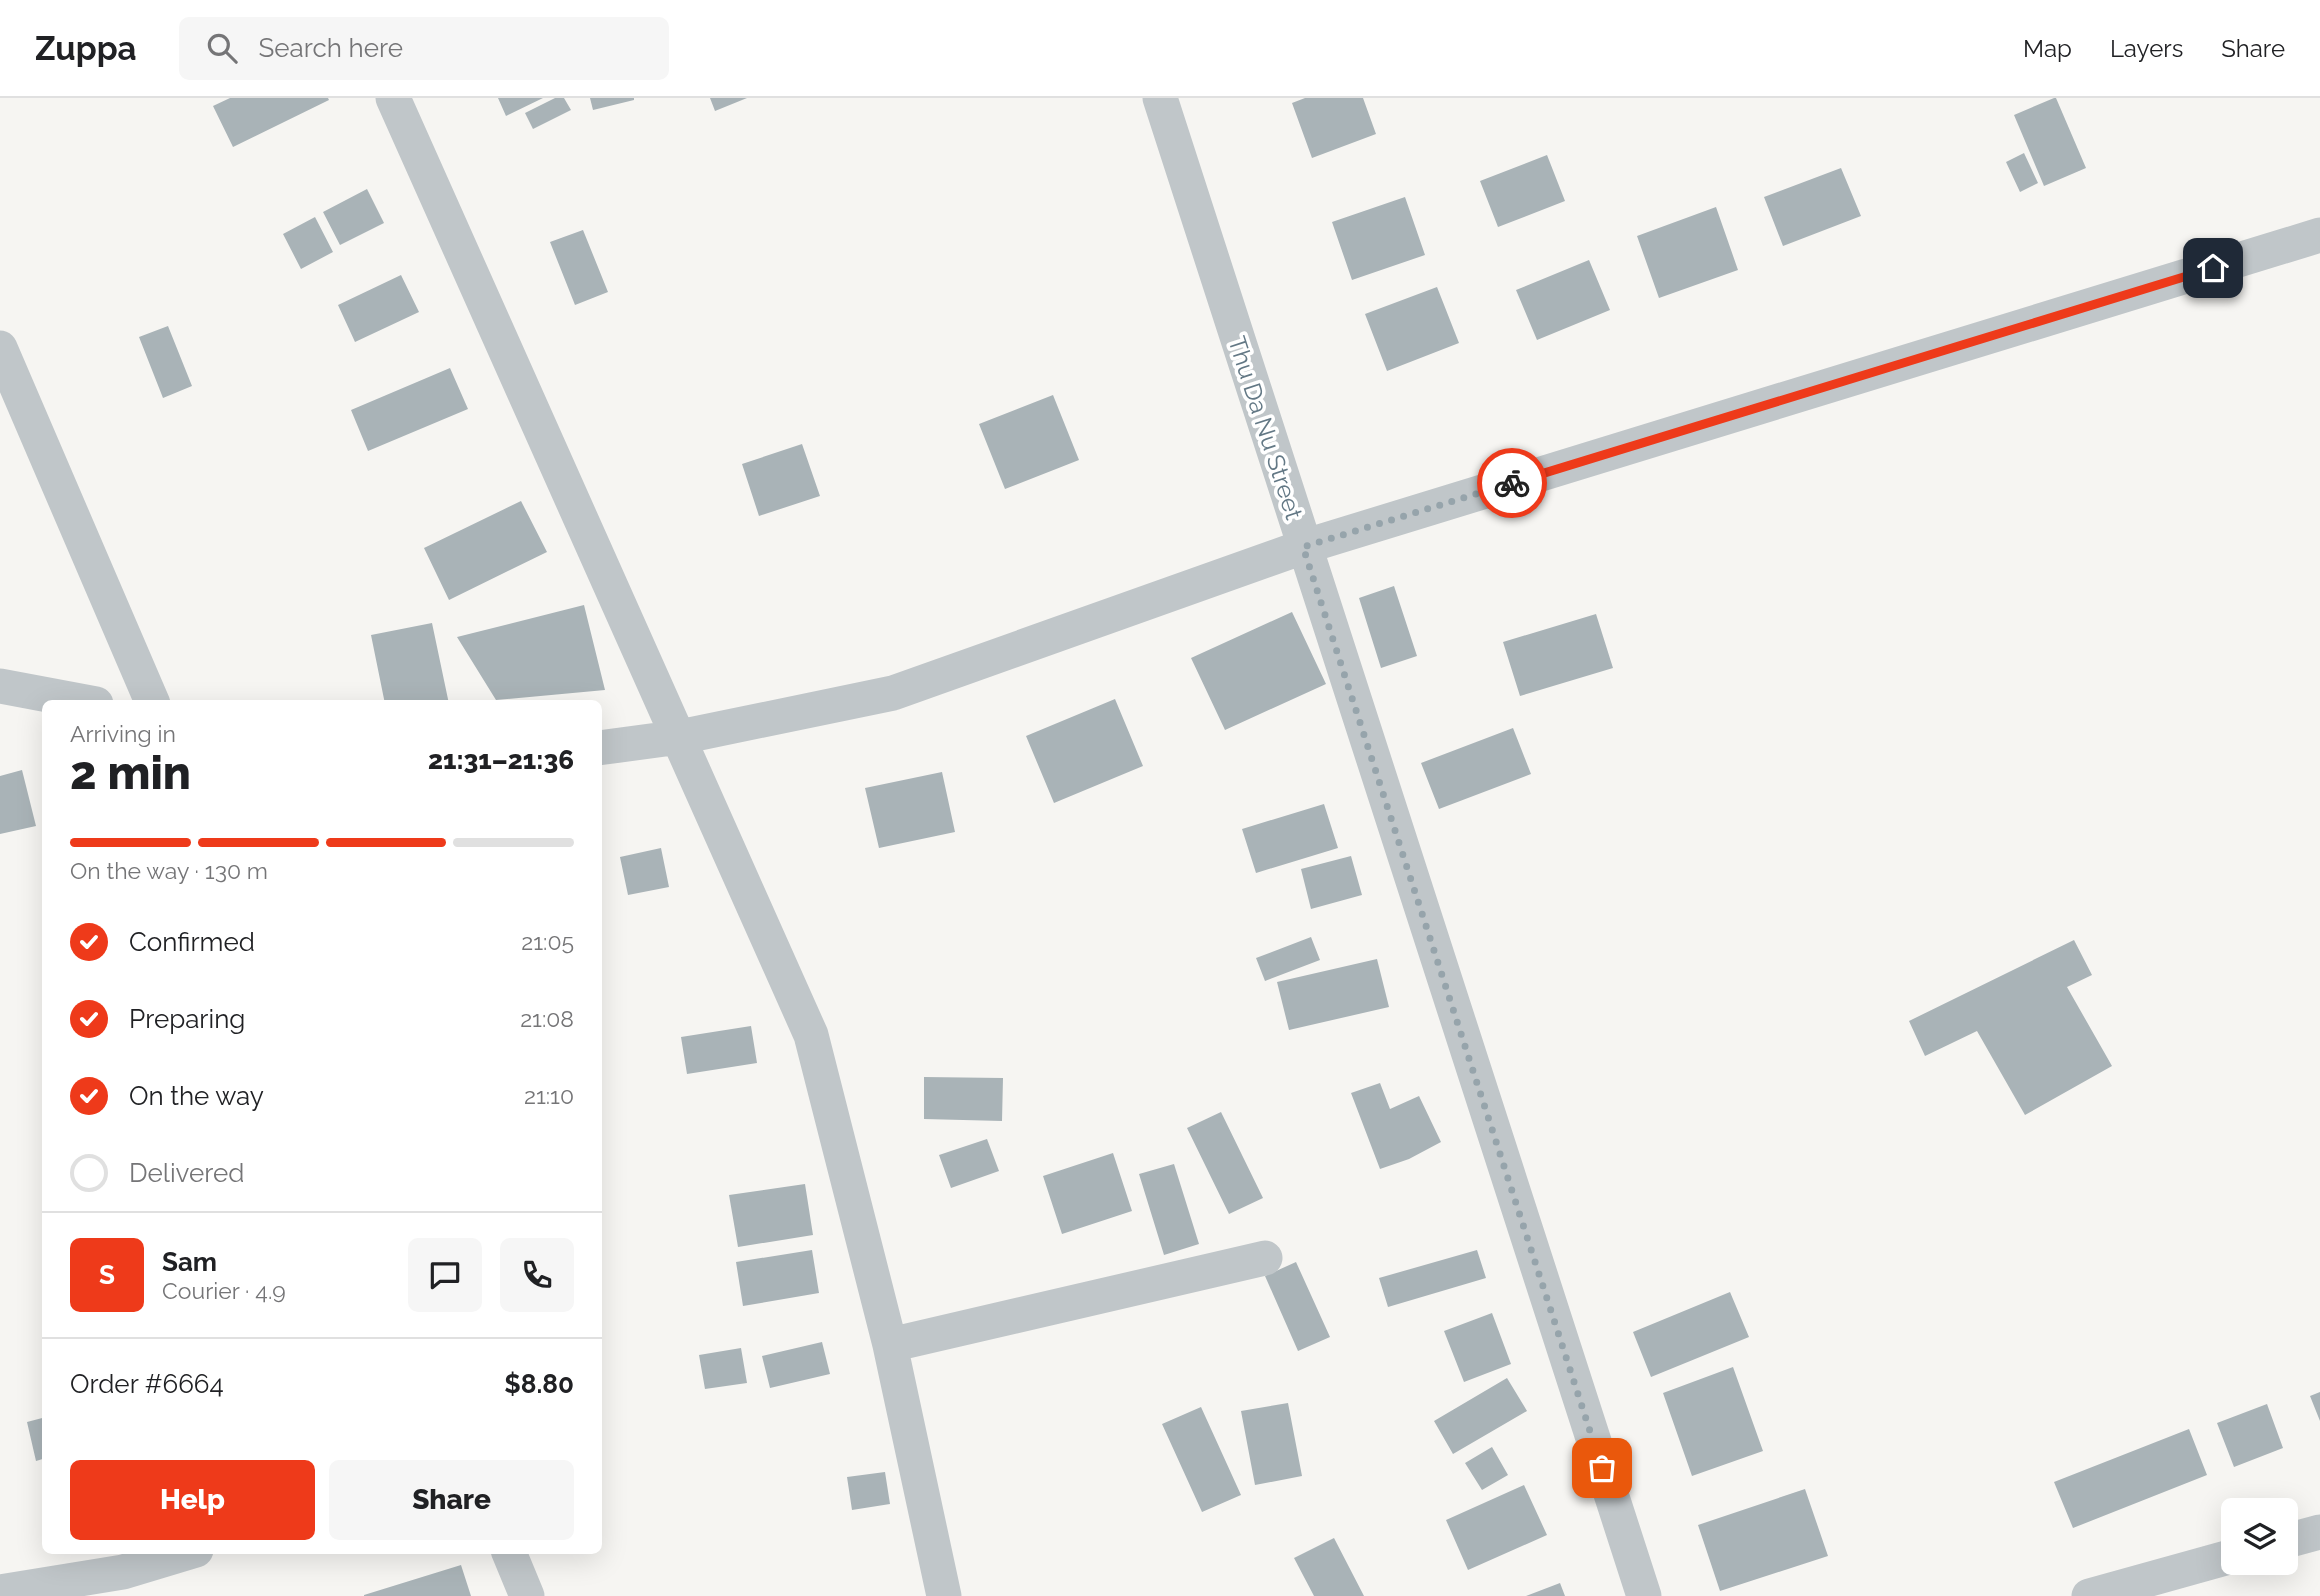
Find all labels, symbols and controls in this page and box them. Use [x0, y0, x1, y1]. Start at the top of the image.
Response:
search box [179, 17, 669, 80]
text: Zuppa [35, 29, 137, 68]
icon: search [203, 29, 241, 67]
text: Search here [259, 33, 403, 63]
text: Map [2023, 34, 2072, 63]
text: Layers [2110, 34, 2183, 63]
text: Share [2221, 34, 2285, 63]
pin [2183, 238, 2243, 298]
icon: home [2194, 249, 2232, 287]
street label: Thu Da Nu Street [1222, 333, 1309, 523]
courier [1477, 448, 1547, 518]
icon: bike [1493, 464, 1531, 502]
text: Arriving in [70, 720, 176, 747]
text: 21:31–21:36 [428, 745, 574, 775]
text: 2 min [70, 746, 191, 800]
text: On the way · 130 m [70, 857, 268, 884]
icon: check [70, 923, 108, 961]
text: Confirmed [129, 927, 255, 957]
text: 21:05 [521, 928, 574, 955]
icon: check [70, 1000, 108, 1038]
text: Preparing [129, 1004, 245, 1034]
text: 21:08 [520, 1005, 574, 1032]
icon: check [70, 1077, 108, 1115]
text: On the way [129, 1081, 264, 1111]
text: 21:10 [524, 1082, 574, 1109]
text: Delivered [129, 1158, 244, 1188]
button: chat [408, 1238, 482, 1312]
button: phone [500, 1238, 574, 1312]
text: Sam [162, 1247, 217, 1277]
text: S [99, 1260, 115, 1290]
text: Courier · 4.9 [162, 1277, 286, 1304]
text: Order #6664 [70, 1369, 224, 1399]
text: $8.80 [504, 1369, 574, 1399]
pin [1572, 1438, 1632, 1498]
icon: bag [1583, 1449, 1621, 1487]
button: Help [70, 1460, 315, 1540]
button: Share [329, 1460, 574, 1540]
map controls [2221, 1498, 2298, 1575]
button: layers [2221, 1498, 2298, 1575]

